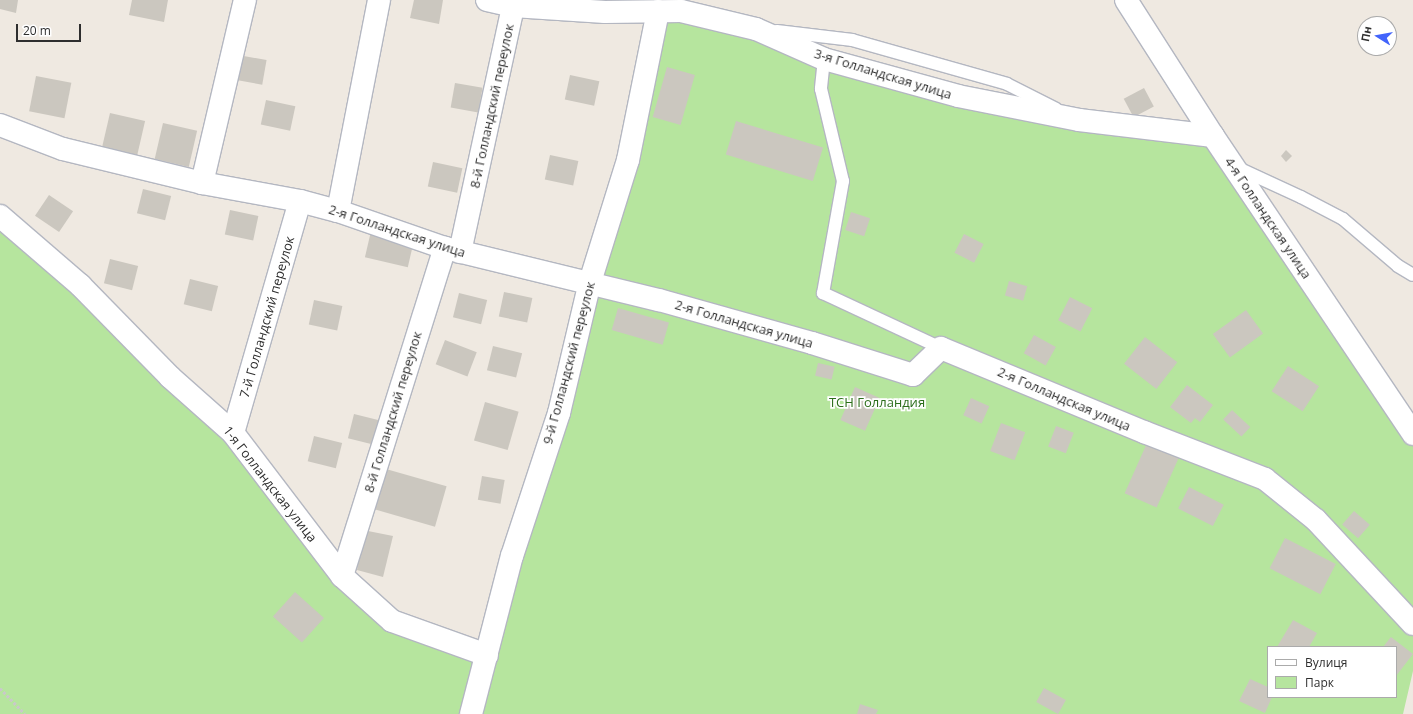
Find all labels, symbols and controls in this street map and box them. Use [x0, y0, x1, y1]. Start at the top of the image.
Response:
scale bar [18, 16, 83, 42]
north arrow [1357, 16, 1397, 56]
text: 20 m [23, 22, 51, 39]
street label: 8-й Голландский переулок [467, 22, 517, 190]
text: Пн [1357, 25, 1375, 43]
street label: 3-я Голландская улица [812, 46, 954, 102]
street label: 4-я Голландская улица [1222, 154, 1314, 282]
street label: 2-я Голландская улица [327, 202, 467, 260]
street label: 7-й Голландский переулок [236, 234, 298, 400]
street label: 9-й Голландский переулок [540, 280, 598, 446]
street label: 2-я Голландская улица [673, 297, 815, 351]
street label: 8-й Голландский переулок [361, 330, 425, 494]
street label: 2-я Голландская улица [995, 364, 1133, 434]
park label: ТСН Голландия [829, 394, 925, 410]
street label: 1-я Голландская улица [220, 423, 320, 545]
legend [1267, 646, 1397, 698]
text: Вулиця [1305, 654, 1347, 671]
text: Парк [1305, 674, 1334, 691]

